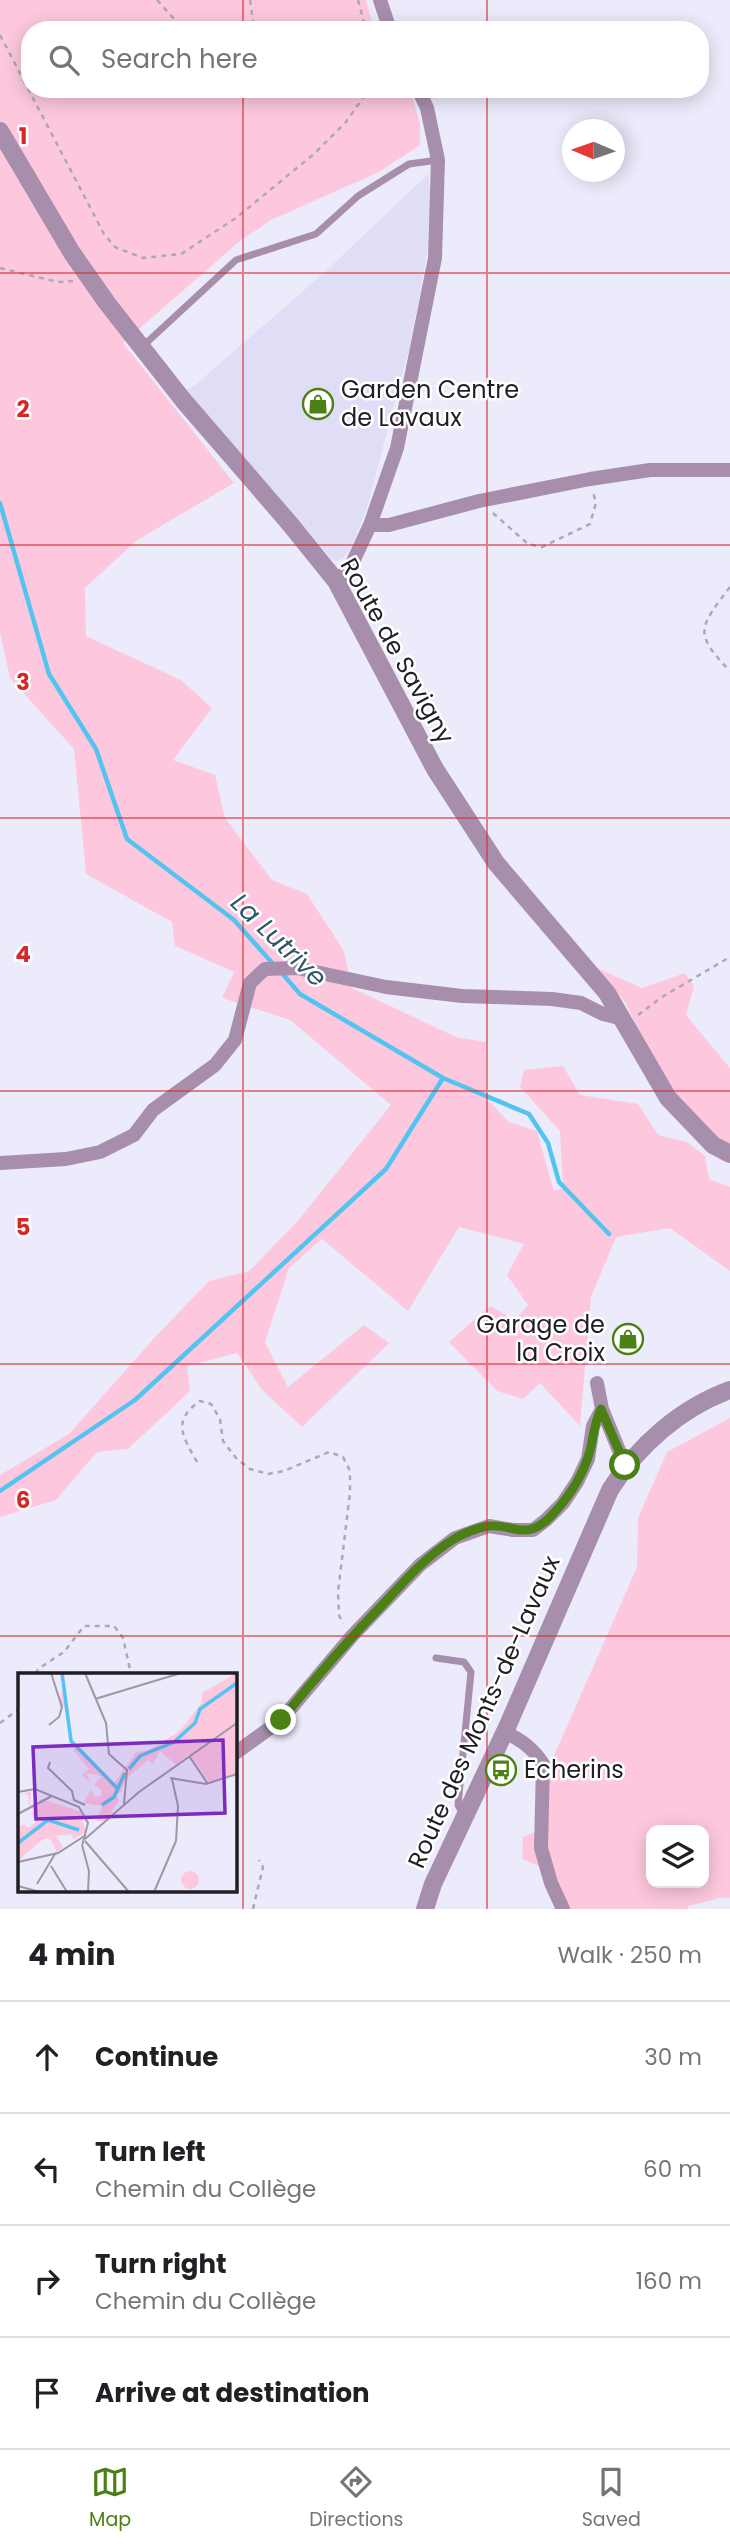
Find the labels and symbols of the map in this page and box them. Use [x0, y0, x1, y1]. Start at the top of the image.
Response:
north arrow [562, 119, 625, 182]
text: 1 [19, 120, 27, 152]
place label: Garden Centre de Lavaux [341, 373, 519, 434]
shop icon: Garden Centre de Lavaux [301, 387, 335, 421]
text: 2 [16, 393, 30, 425]
street label: Route de Savigny [333, 552, 462, 750]
text: 3 [16, 666, 30, 698]
water label: La Lutrive [223, 885, 335, 995]
text: 4 [15, 938, 31, 970]
text: 5 [16, 1211, 30, 1243]
place label: Garage de la Croix [476, 1308, 605, 1369]
shop icon: Garage de la Croix [611, 1322, 645, 1356]
route start [609, 1449, 640, 1480]
text: 6 [16, 1484, 30, 1516]
street label: Route des Monts-de-Lavaux [400, 1550, 568, 1873]
inset map [18, 1673, 236, 1892]
route end [265, 1704, 296, 1735]
bus stop icon: Echerins [484, 1753, 518, 1787]
place label: Echerins [524, 1753, 624, 1786]

